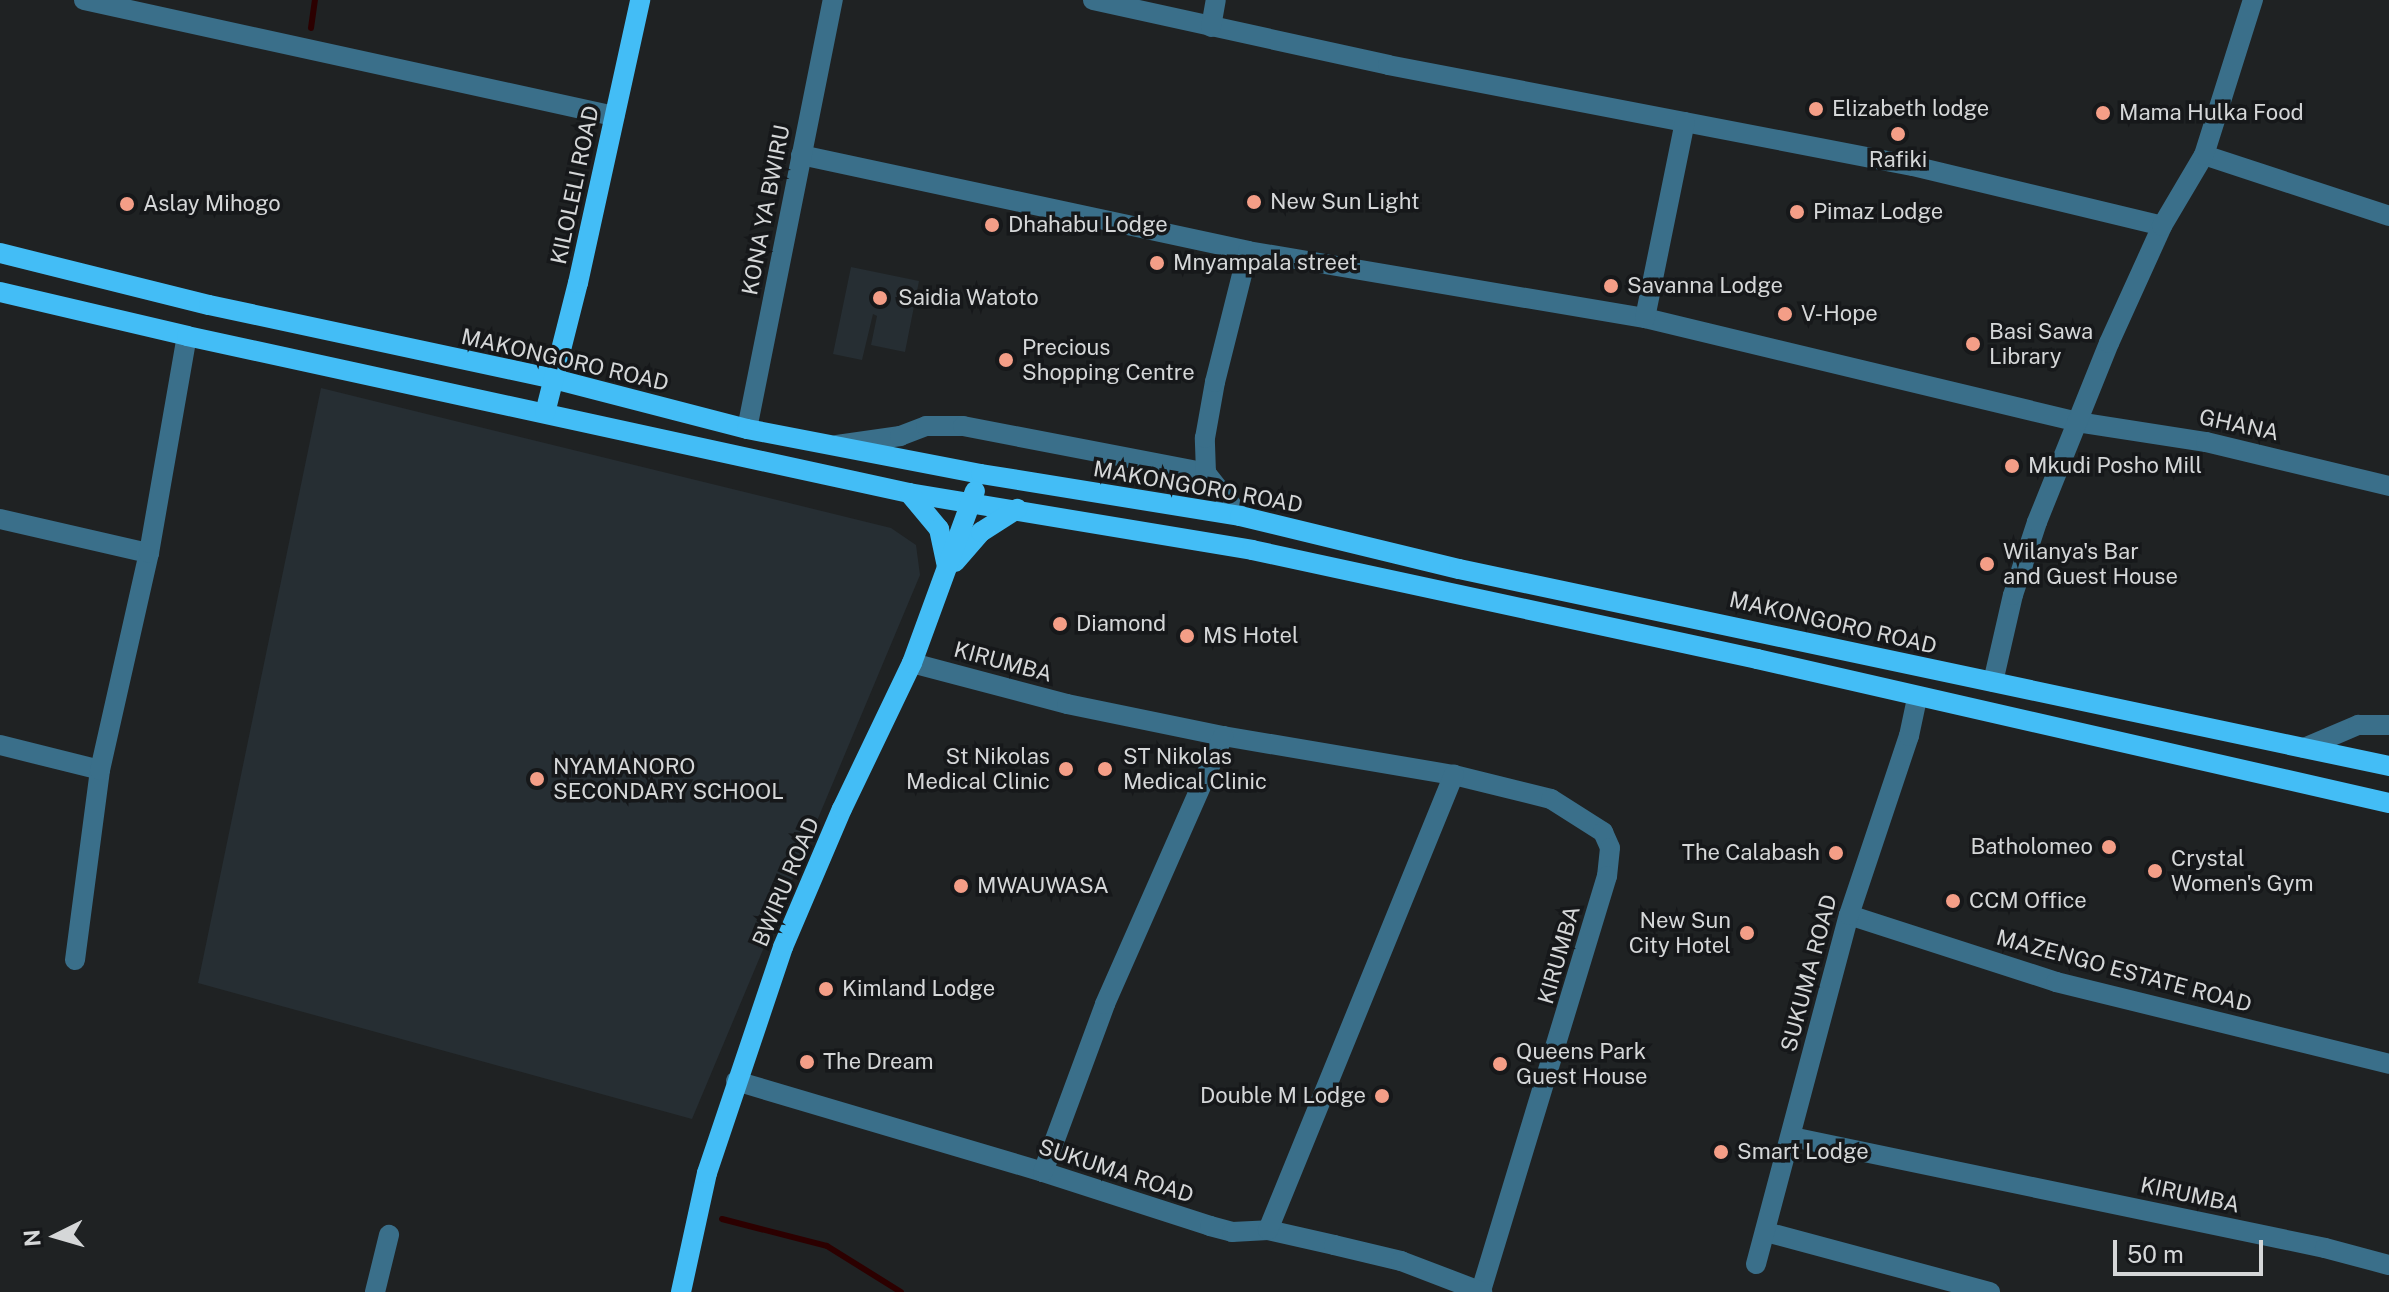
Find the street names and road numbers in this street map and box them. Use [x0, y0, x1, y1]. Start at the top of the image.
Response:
street label: KILOLELI ROAD [545, 103, 605, 267]
street label: KONA YA BWIRU [737, 123, 795, 297]
street label: MAKONGORO ROAD [459, 323, 671, 397]
street label: GHANA [2197, 404, 2281, 446]
street label: MAKONGORO ROAD [1091, 456, 1305, 518]
street label: MAKONGORO ROAD [1727, 586, 1939, 660]
street label: KIRUMBA [951, 636, 1055, 688]
street label: BWIRU ROAD [747, 814, 825, 950]
street label: SUKUMA ROAD [1775, 892, 1843, 1054]
street label: KIRUMBA [1532, 903, 1586, 1007]
street label: MAZENGO ESTATE ROAD [1994, 924, 2254, 1018]
street label: SUKUMA ROAD [1035, 1133, 1197, 1209]
street label: KIRUMBA [2138, 1172, 2242, 1218]

